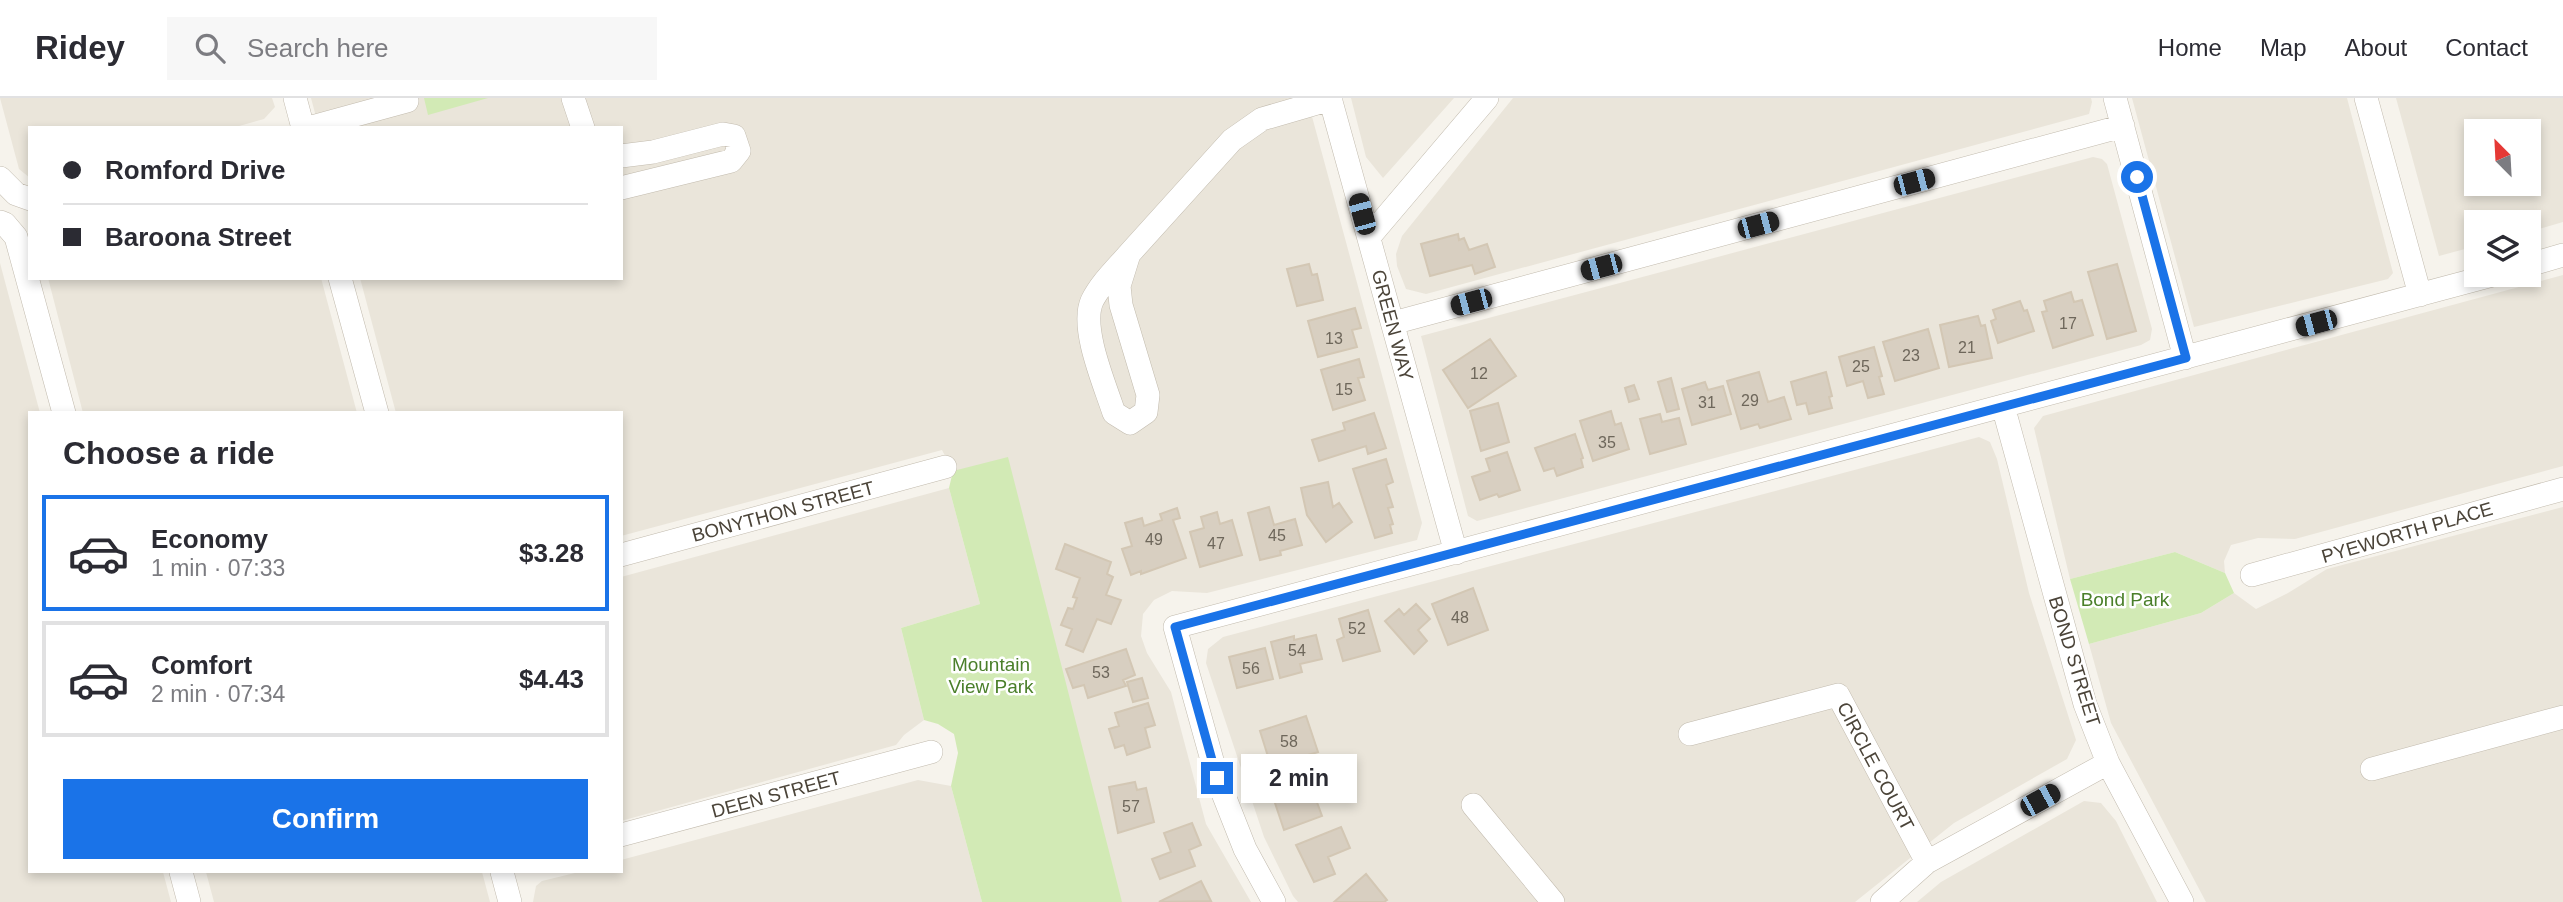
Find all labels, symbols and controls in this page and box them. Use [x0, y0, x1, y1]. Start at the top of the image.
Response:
search box [167, 17, 657, 80]
text: Ridey [35, 29, 125, 66]
icon: search [191, 29, 229, 67]
text: Search here [247, 33, 389, 63]
text: Home [2158, 34, 2222, 61]
text: Map [2260, 34, 2307, 61]
text: About [2345, 34, 2407, 61]
text: Contact [2445, 34, 2528, 61]
north arrow [2464, 119, 2541, 196]
map controls [2464, 119, 2541, 287]
text: Romford Drive [105, 155, 286, 185]
route start [2121, 161, 2153, 193]
car [1891, 166, 1938, 198]
car [1347, 191, 1378, 237]
car [1735, 209, 1782, 241]
button: layers [2464, 210, 2541, 287]
text: Baroona Street [105, 222, 291, 252]
car [1578, 251, 1625, 283]
street label: GREEN WAY [1368, 267, 1417, 383]
car [1448, 286, 1495, 318]
car [2293, 307, 2340, 339]
house number: 17 [2059, 315, 2077, 332]
house number: 13 [1325, 330, 1343, 347]
house number: 21 [1958, 339, 1976, 356]
house number: 23 [1902, 347, 1920, 364]
house number: 25 [1852, 358, 1870, 375]
house number: 12 [1470, 365, 1488, 382]
house number: 15 [1335, 381, 1353, 398]
house number: 29 [1741, 392, 1759, 409]
house number: 31 [1698, 394, 1716, 411]
house number: 35 [1598, 434, 1616, 451]
text: Choose a ride [63, 435, 275, 471]
street label: BONYTHON STREET [690, 477, 877, 546]
street label: PYEWORTH PLACE [2319, 498, 2495, 567]
icon: car [67, 522, 130, 585]
text: Economy [151, 524, 268, 554]
house number: 45 [1268, 527, 1286, 544]
house number: 49 [1145, 531, 1163, 548]
house number: 47 [1207, 535, 1225, 552]
text: $3.28 [519, 538, 584, 568]
text: 1 min · 07:33 [151, 555, 285, 581]
park label: Bond Park [2081, 589, 2170, 610]
street label: BOND STREET [2045, 593, 2104, 729]
house number: 48 [1451, 609, 1469, 626]
house number: 52 [1348, 620, 1366, 637]
house number: 54 [1288, 642, 1306, 659]
icon: car [67, 648, 130, 711]
text: Comfort [151, 650, 252, 680]
park label: Mountain View Park [948, 654, 1034, 697]
house number: 56 [1242, 660, 1260, 677]
text: $4.43 [519, 664, 584, 694]
house number: 53 [1092, 664, 1110, 681]
text: 2 min · 07:34 [151, 681, 285, 707]
street label: CIRCLE COURT [1833, 699, 1918, 834]
house number: 58 [1280, 733, 1298, 750]
callout: 2 min [1242, 754, 1357, 802]
route end [1201, 762, 1233, 794]
text: 2 min [1269, 765, 1329, 791]
street label: DEEN STREET [709, 767, 843, 822]
button: Confirm [63, 779, 588, 859]
car [2017, 781, 2064, 819]
house number: 57 [1122, 798, 1140, 815]

